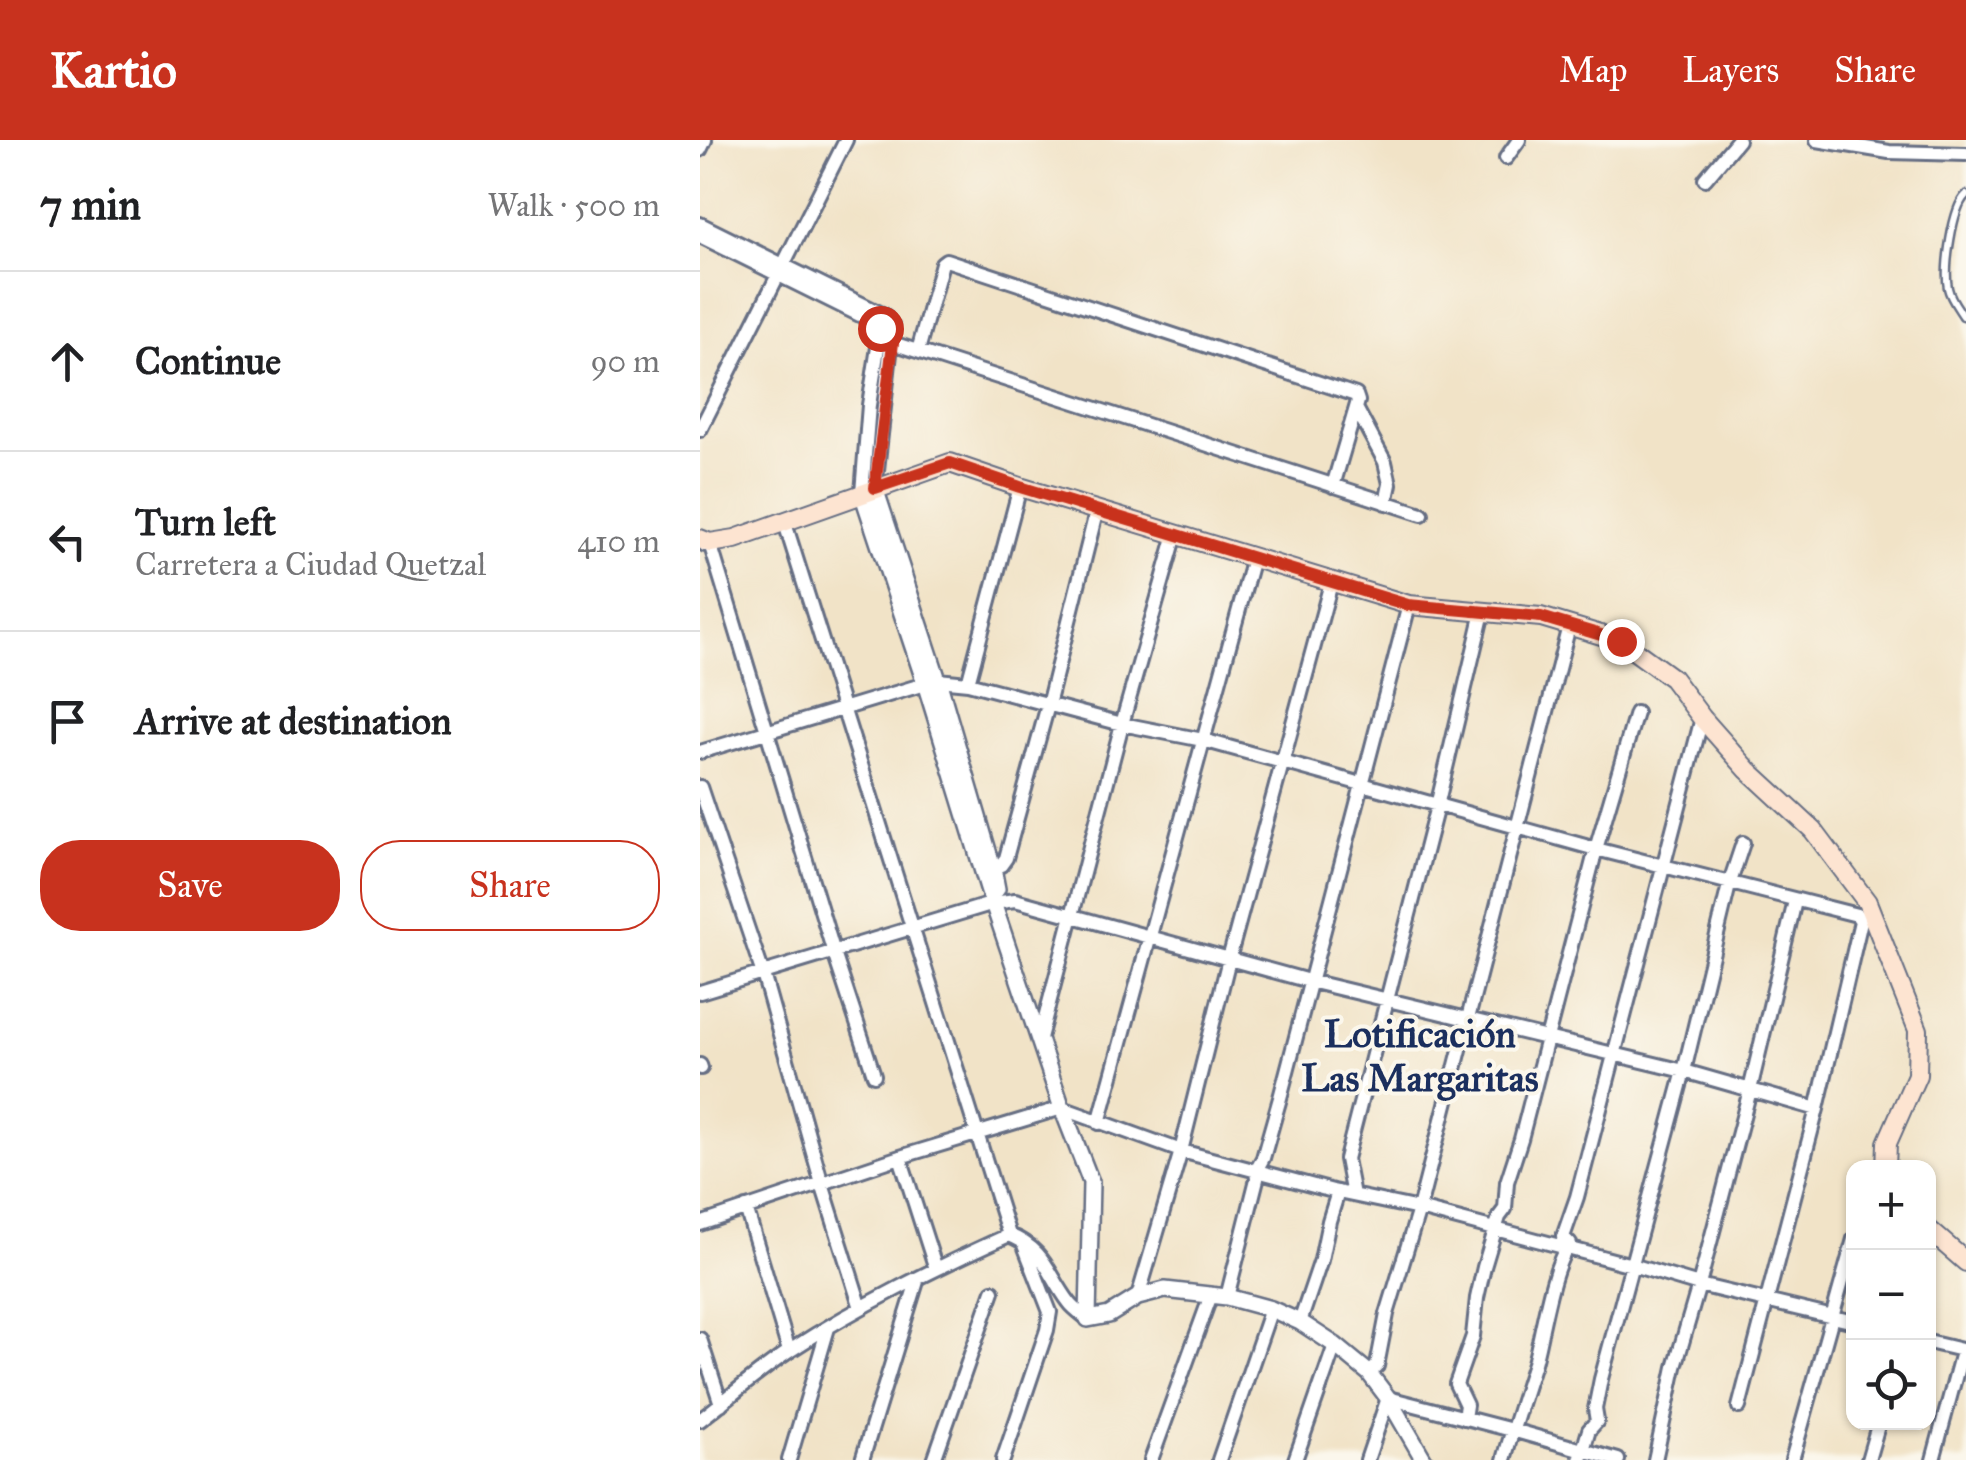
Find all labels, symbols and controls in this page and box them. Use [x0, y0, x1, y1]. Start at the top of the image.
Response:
text: Kartio [50, 41, 177, 100]
text: Map [1559, 49, 1627, 92]
text: Layers [1682, 49, 1779, 92]
text: Share [1834, 49, 1916, 92]
text: 7 min [40, 179, 141, 231]
text: Walk · 500 m [487, 186, 660, 225]
route start [858, 306, 904, 352]
icon: ahead [40, 334, 95, 389]
text: Continue [135, 338, 281, 384]
text: 90 m [590, 342, 660, 381]
text: Turn left [135, 499, 276, 545]
icon: left [40, 514, 95, 569]
text: 410 m [577, 522, 660, 561]
text: Carretera a Ciudad Quetzal [135, 545, 486, 584]
route end [1599, 619, 1645, 665]
icon: arrive [40, 694, 95, 749]
text: Arrive at destination [135, 698, 452, 744]
button: Save [40, 840, 340, 931]
button: Share [360, 840, 660, 931]
district label: Lotificación Las Margaritas [1301, 1011, 1539, 1101]
map controls [1846, 1160, 1936, 1430]
button: + [1846, 1160, 1936, 1250]
button: − [1846, 1250, 1936, 1340]
button: locate [1846, 1340, 1936, 1430]

